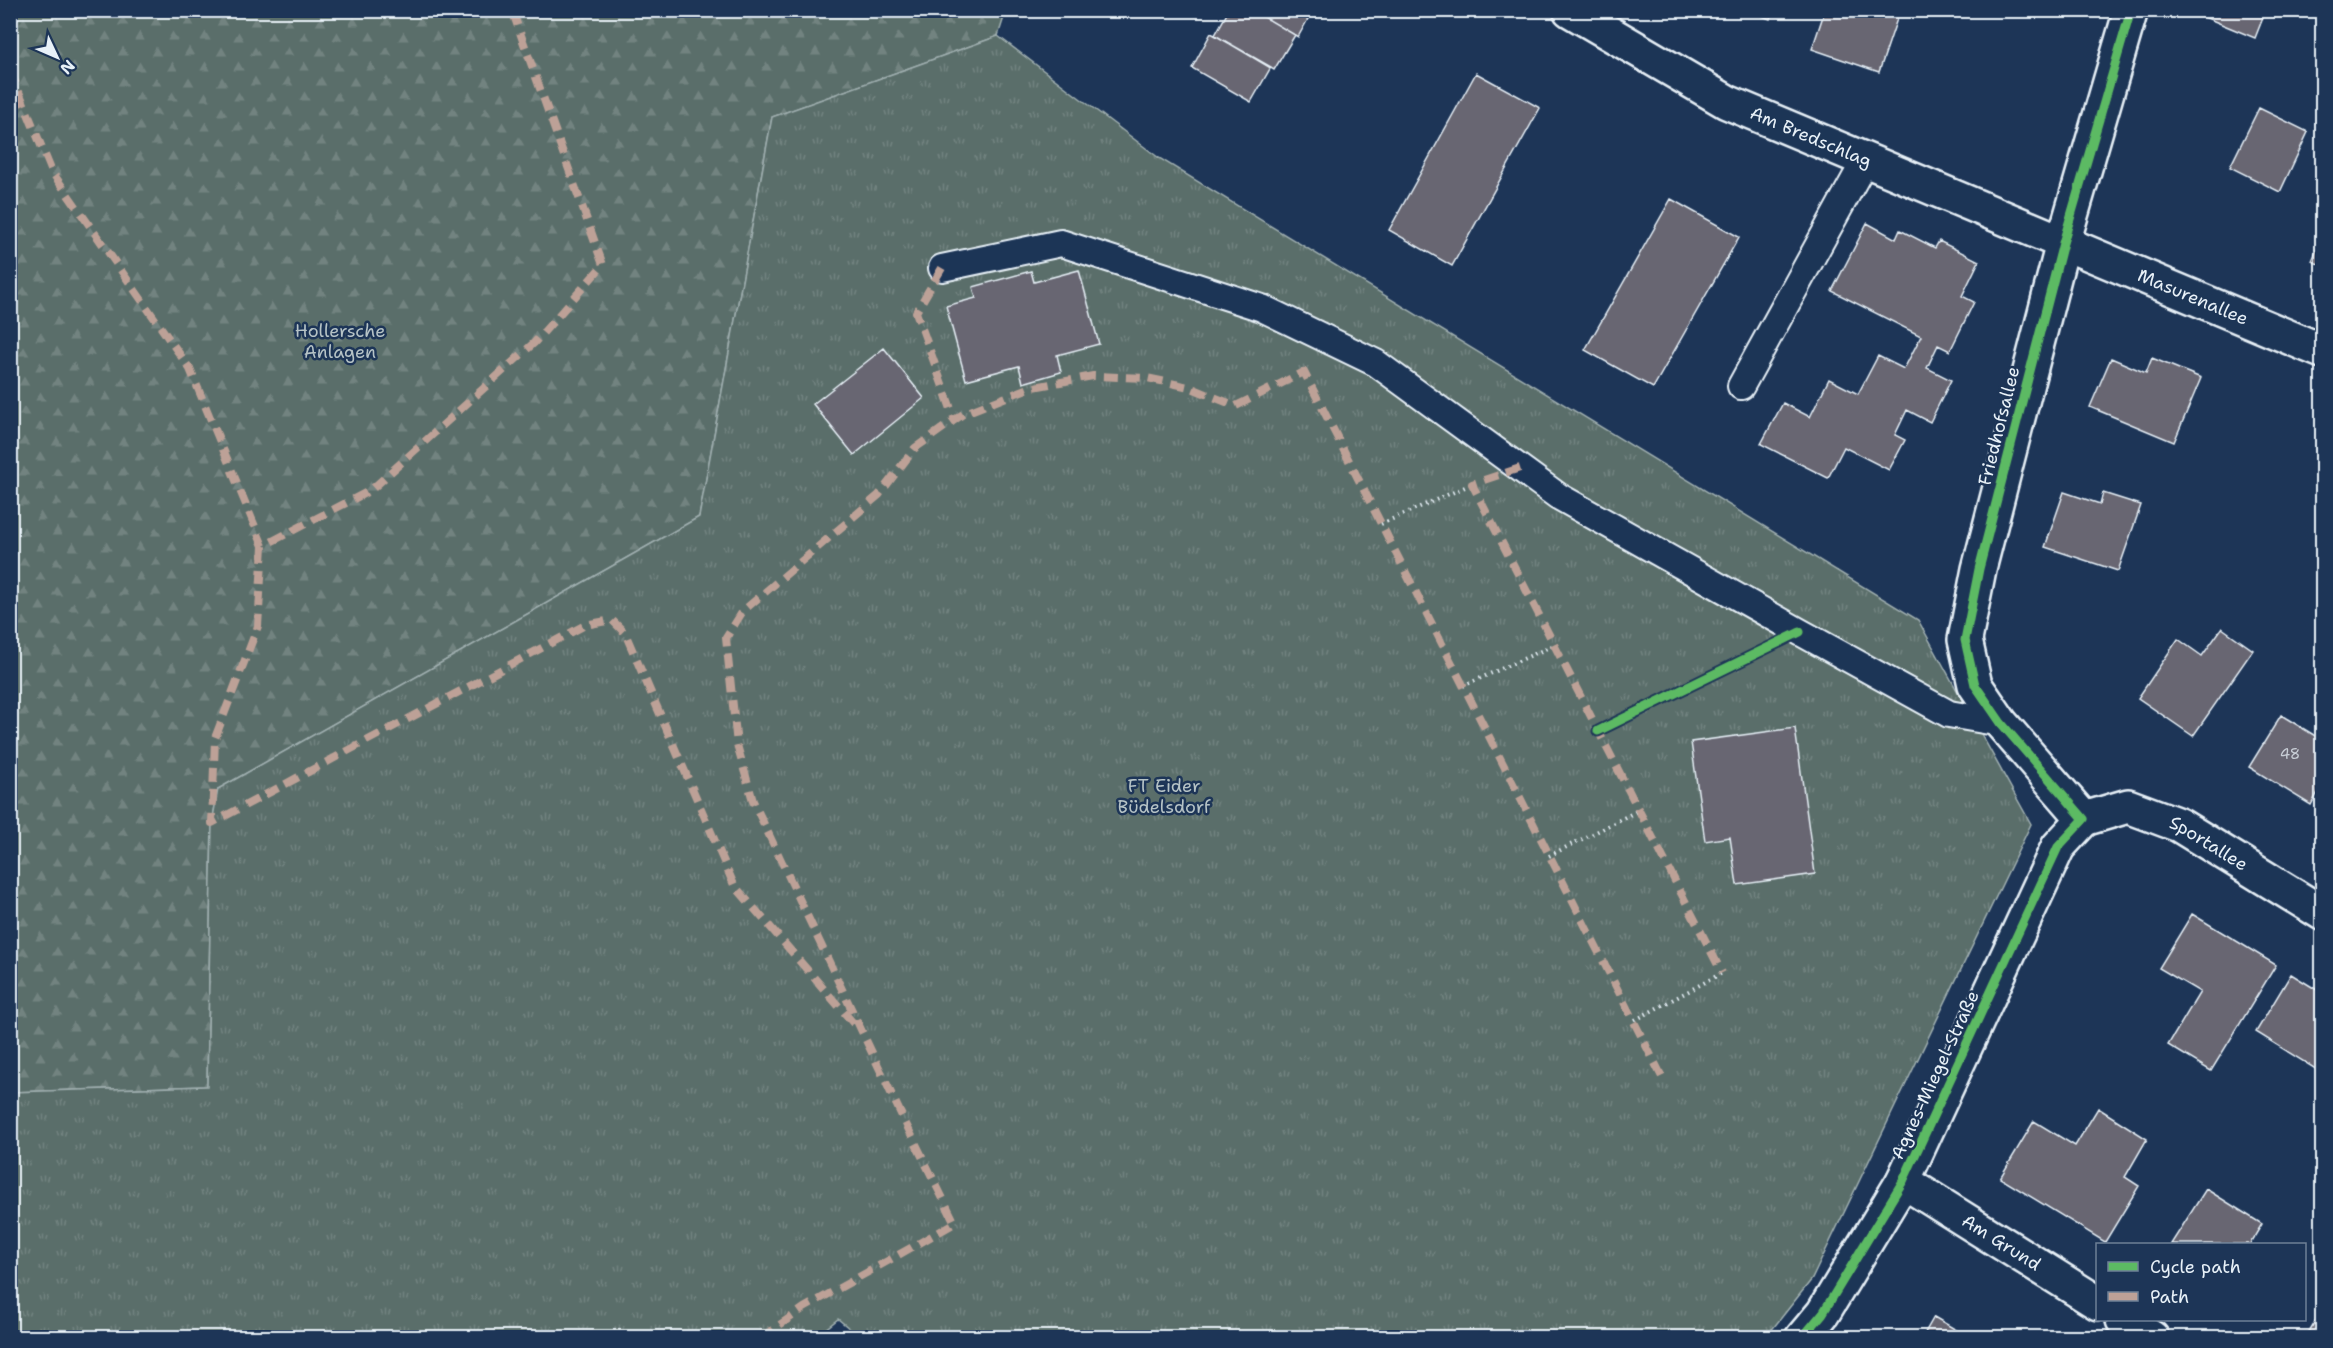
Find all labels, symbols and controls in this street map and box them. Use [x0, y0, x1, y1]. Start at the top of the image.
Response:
north arrow [27, 27, 87, 87]
text: N [55, 55, 79, 79]
street label: Am Bredschlag [1746, 101, 1876, 173]
street label: Masurenallee [2134, 263, 2252, 331]
park label: Hollersche Anlagen [295, 319, 385, 364]
street label: Friedhofsallee [1973, 364, 2025, 488]
house number: 48 [2280, 744, 2300, 764]
park label: FT Eider Büdelsdorf [1118, 774, 1211, 819]
street label: Sportallee [2166, 811, 2252, 876]
street label: Agnes-Miegel-Straße [1885, 987, 1985, 1163]
street label: Am Grund [1957, 1209, 2045, 1276]
legend [2096, 1243, 2306, 1321]
text: Cycle path [2150, 1255, 2241, 1279]
text: Path [2150, 1285, 2189, 1309]

